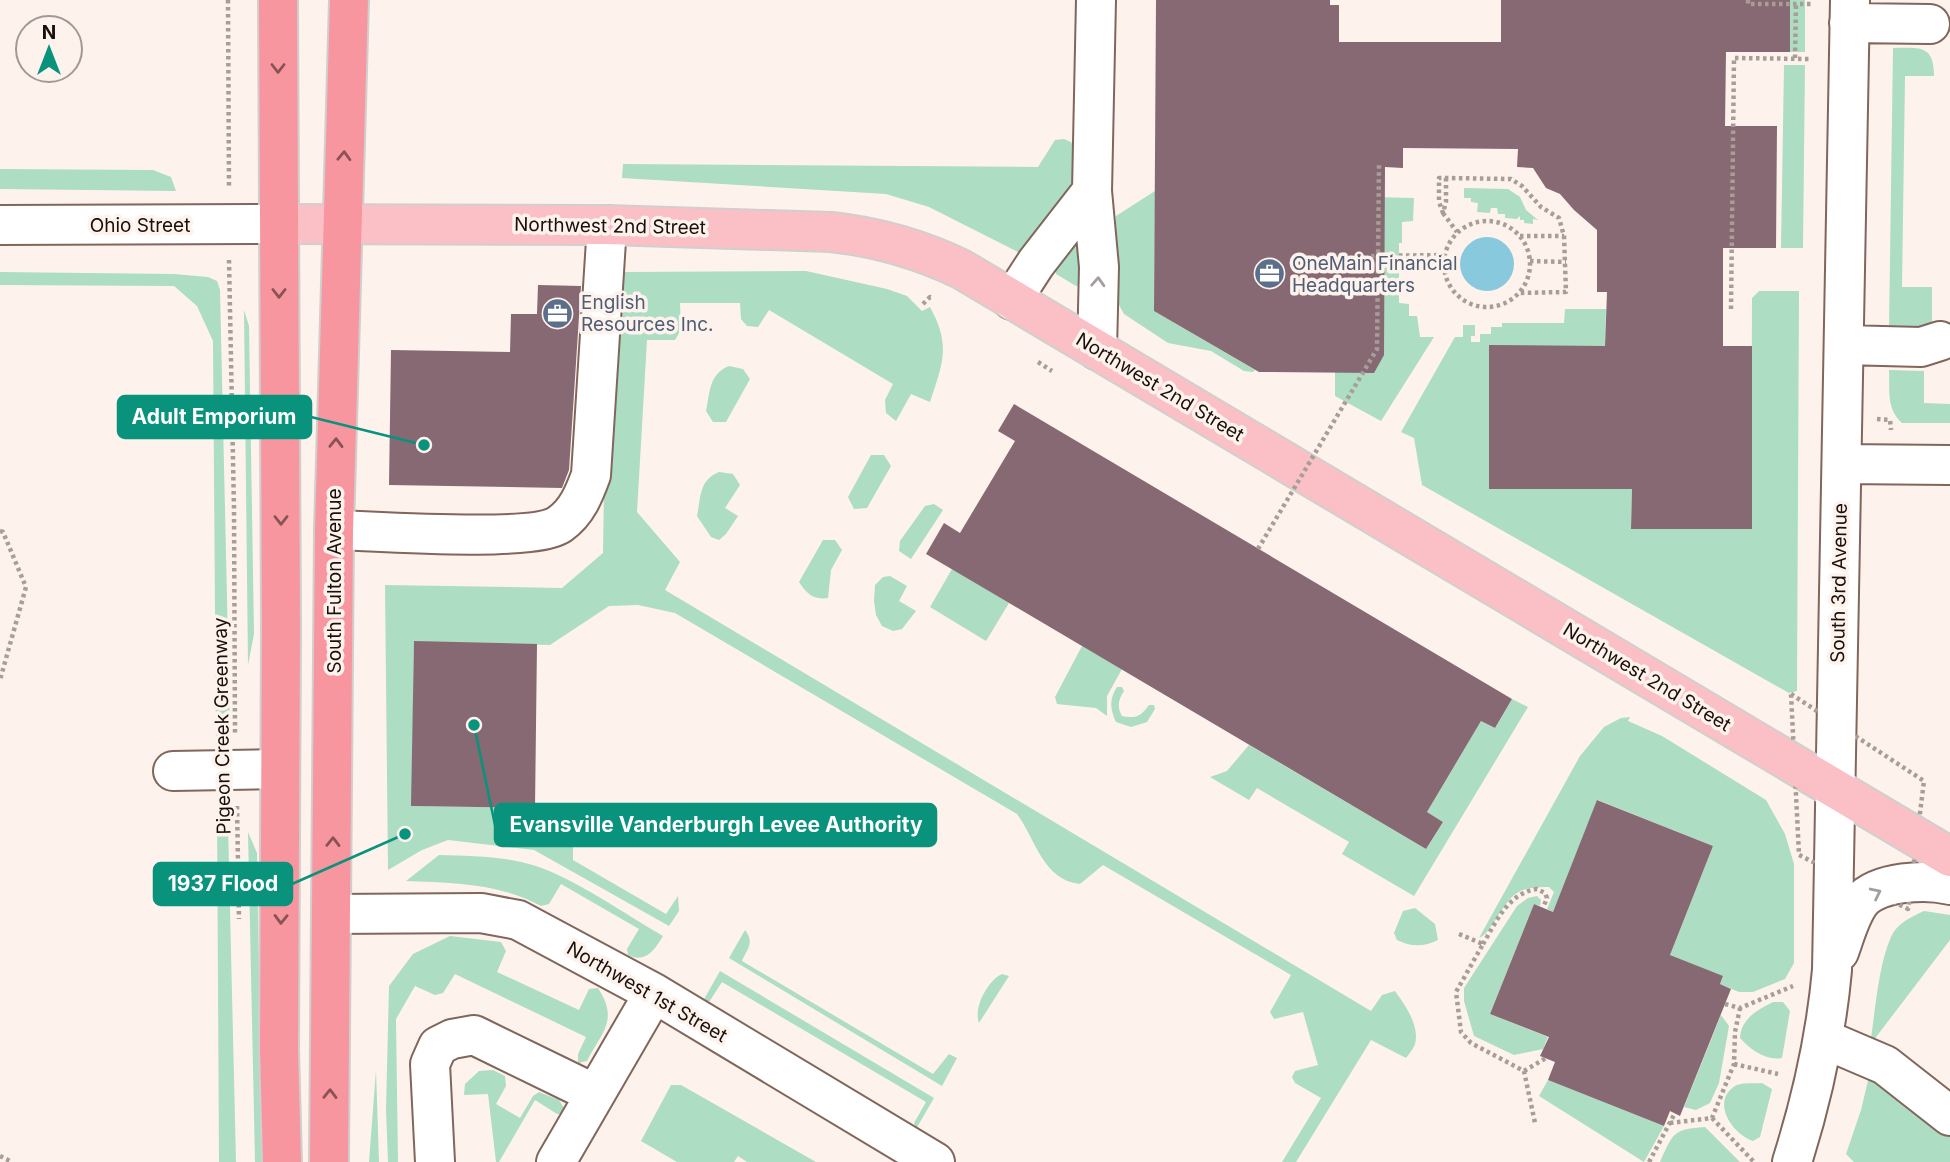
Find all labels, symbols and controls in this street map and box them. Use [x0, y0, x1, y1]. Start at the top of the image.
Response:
north arrow [14, 14, 84, 84]
text: N [42, 21, 56, 44]
one-way arrow [270, 63, 286, 74]
one-way arrow [337, 150, 352, 161]
street label: Northwest 2nd Street [514, 213, 706, 239]
street label: Ohio Street [90, 214, 190, 237]
place label: OneMain Financial Headquarters [1292, 252, 1458, 297]
office icon: OneMain Financial Headquarters [1252, 257, 1286, 291]
one-way arrow [1090, 276, 1105, 287]
one-way arrow [271, 288, 287, 298]
place label: English Resources Inc. [581, 291, 713, 336]
office icon: English Resources Inc. [541, 296, 575, 330]
street label: Northwest 2nd Street [1072, 328, 1248, 446]
callout: Adult Emporium [118, 396, 311, 438]
text: Adult Emporium [132, 404, 296, 429]
one-way arrow [328, 437, 344, 448]
street label: South Fulton Avenue [323, 488, 346, 674]
street label: South 3rd Avenue [1826, 503, 1852, 663]
one-way arrow [273, 515, 288, 526]
street label: Pigeon Creek Greenway [209, 617, 235, 835]
street label: Northwest 2nd Street [1559, 618, 1735, 736]
callout: Evansville Vanderburgh Levee Authority [495, 804, 936, 846]
text: Evansville Vanderburgh Levee Authority [509, 812, 923, 837]
one-way arrow [325, 836, 340, 847]
callout: 1937 Flood [154, 863, 292, 905]
text: 1937 Flood [168, 871, 278, 896]
one-way arrow [1869, 887, 1882, 901]
one-way arrow [273, 914, 288, 925]
street label: Northwest 1st Street [563, 937, 731, 1047]
one-way arrow [323, 1088, 338, 1099]

